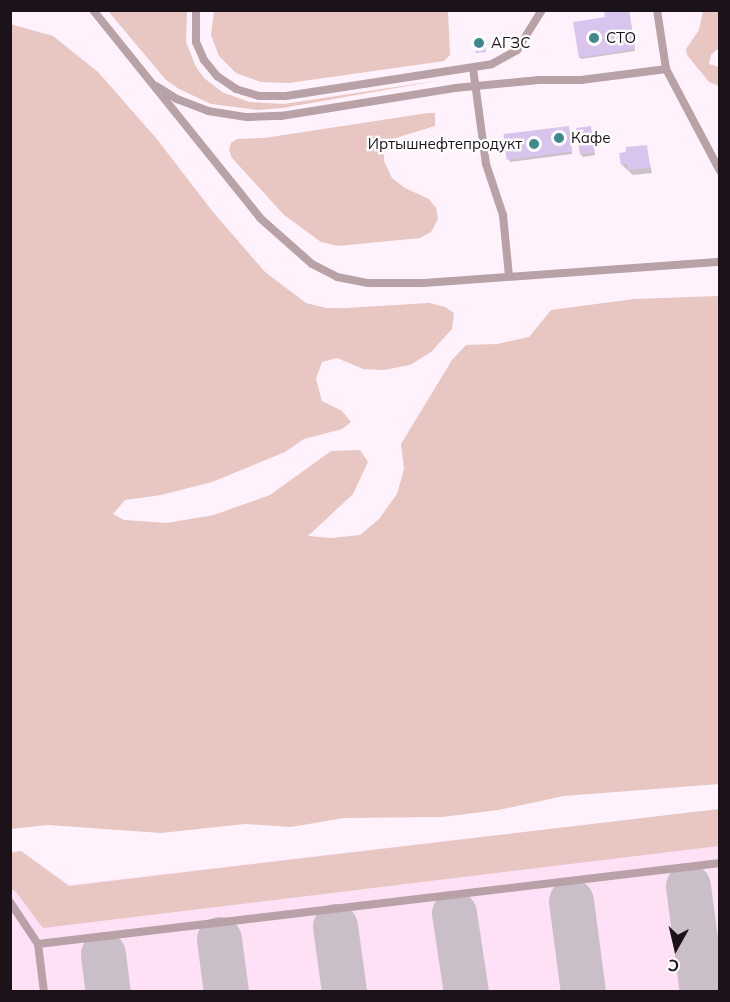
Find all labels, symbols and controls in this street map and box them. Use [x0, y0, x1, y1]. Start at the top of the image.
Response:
place label: СТО [606, 29, 636, 47]
marker: СТО [587, 31, 601, 45]
place label: АГЗС [491, 34, 530, 52]
marker: АГЗС [472, 36, 486, 50]
place label: Кафе [571, 129, 611, 147]
marker: Кафе [552, 131, 566, 145]
place label: Иртышнефтепродукт [368, 135, 522, 153]
marker: Иртышнефтепродукт [527, 137, 541, 151]
north arrow [646, 918, 706, 978]
text: С [667, 955, 680, 976]

